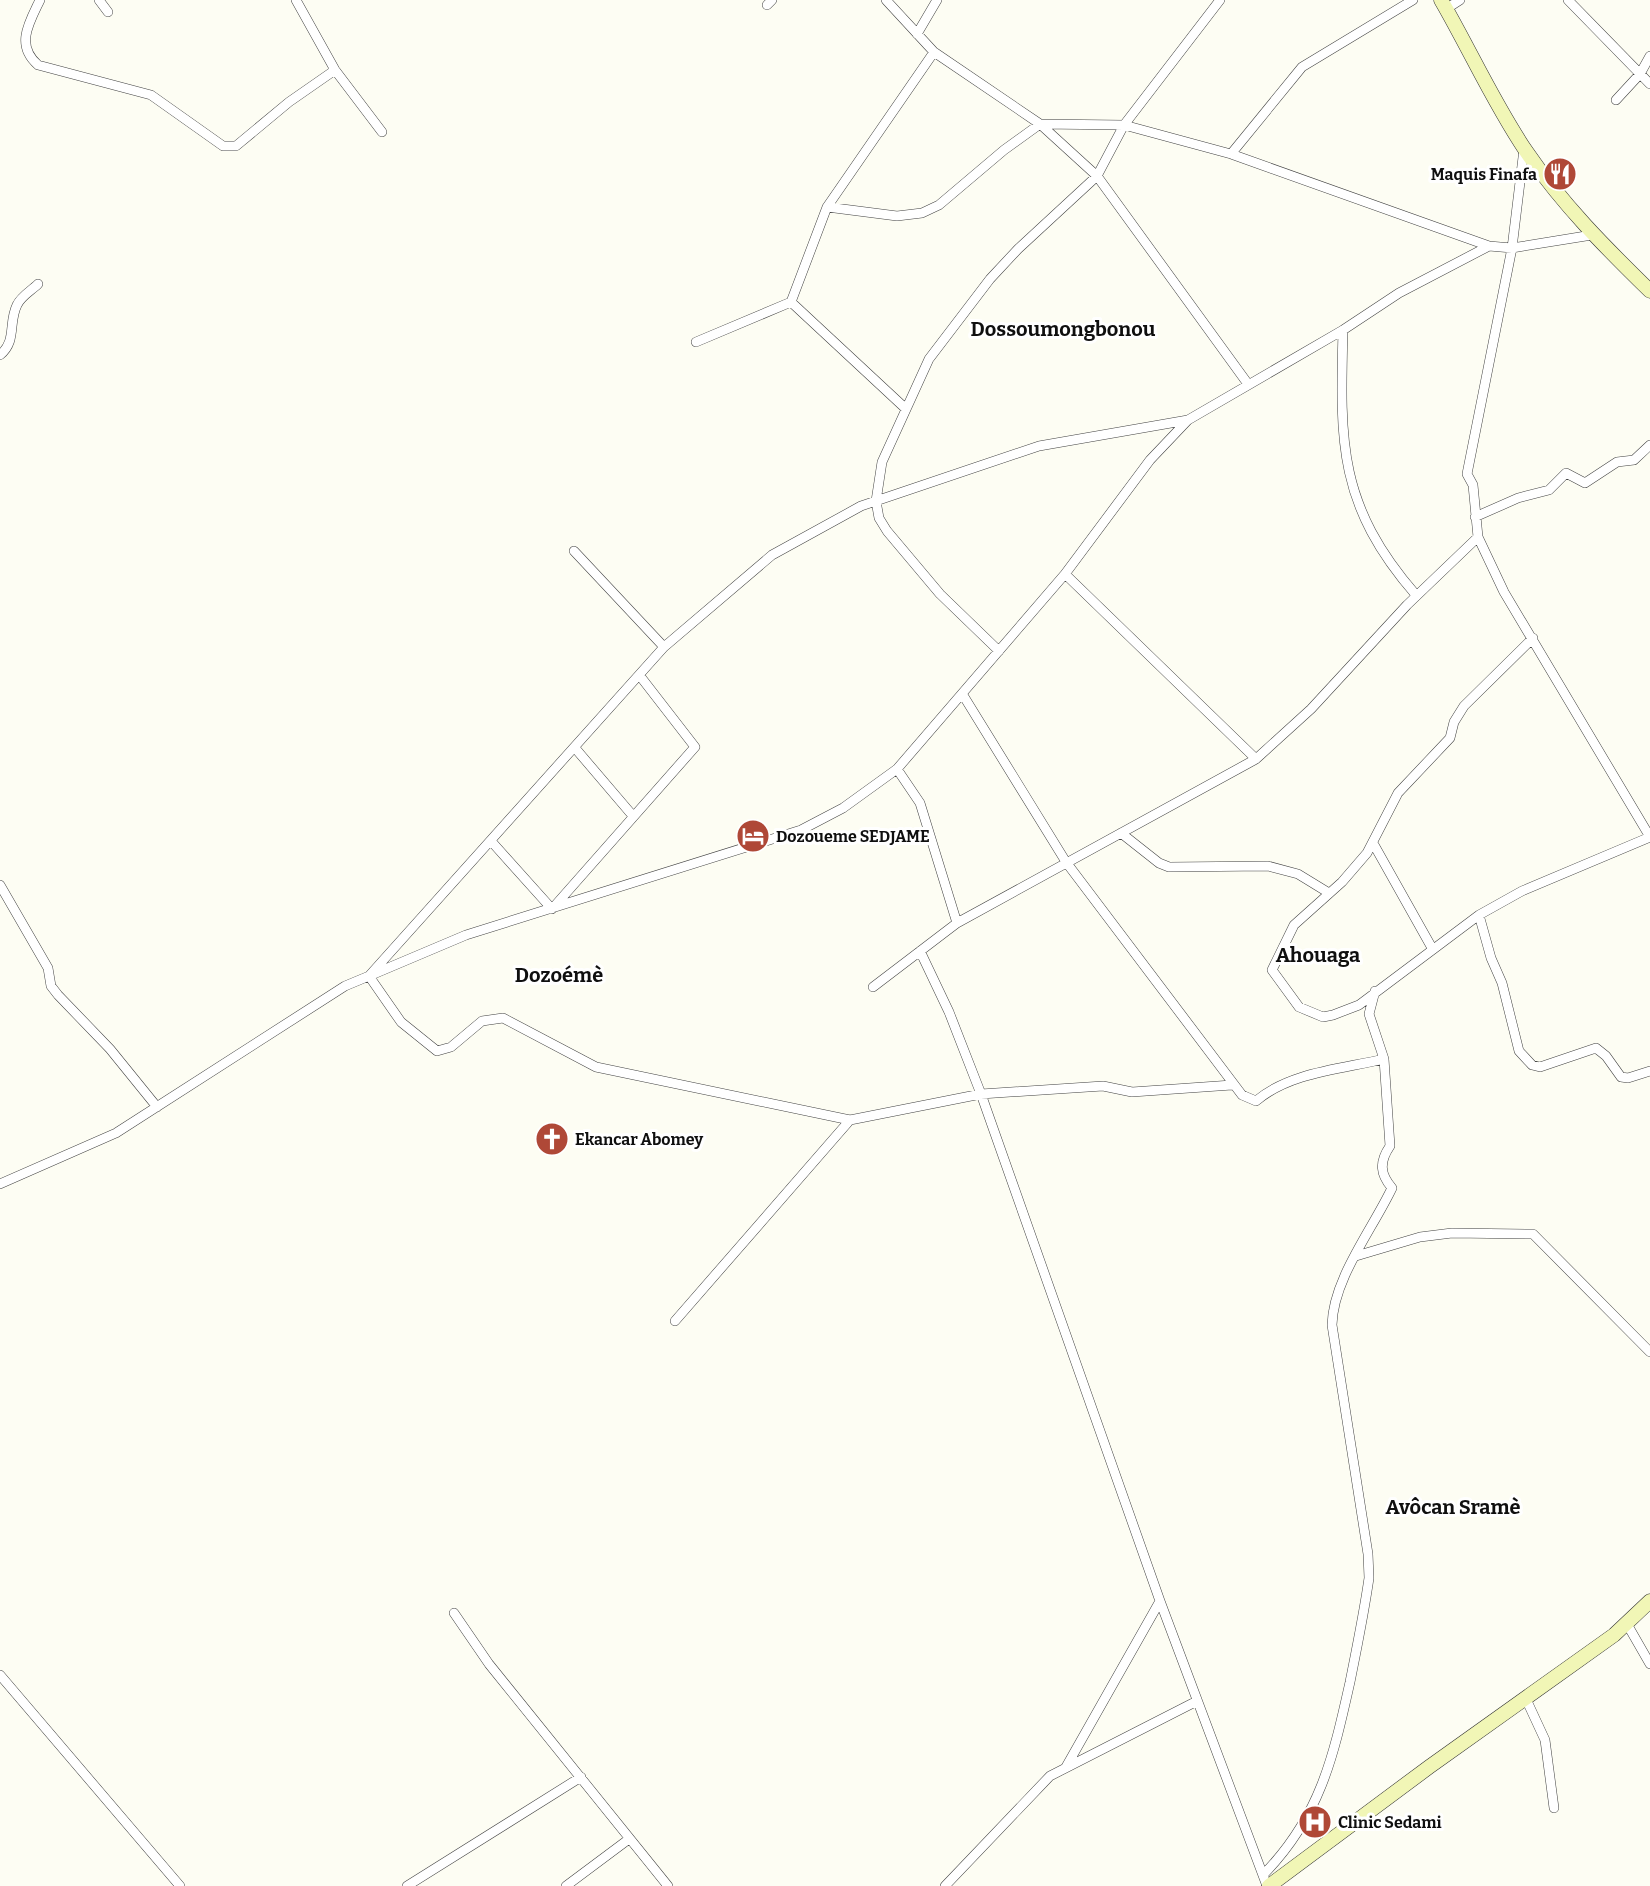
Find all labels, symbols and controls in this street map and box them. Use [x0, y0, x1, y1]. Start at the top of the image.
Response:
restaurant icon: Maquis Finafa [1542, 156, 1578, 192]
place label: Maquis Finafa [1431, 165, 1537, 184]
district label: Dossoumongbonou [971, 317, 1156, 341]
hotel icon: Dozoueme SEDJAME [735, 818, 771, 854]
place label: Dozoueme SEDJAME [776, 827, 930, 846]
district label: Ahouaga [1276, 943, 1360, 967]
district label: Dozoémè [515, 963, 603, 987]
church icon: Ekancar Abomey [534, 1121, 570, 1157]
place label: Ekancar Abomey [575, 1130, 703, 1149]
district label: Avôcan Sramè [1385, 1495, 1521, 1519]
hospital icon: Clinic Sedami [1297, 1804, 1333, 1840]
place label: Clinic Sedami [1338, 1813, 1442, 1832]

